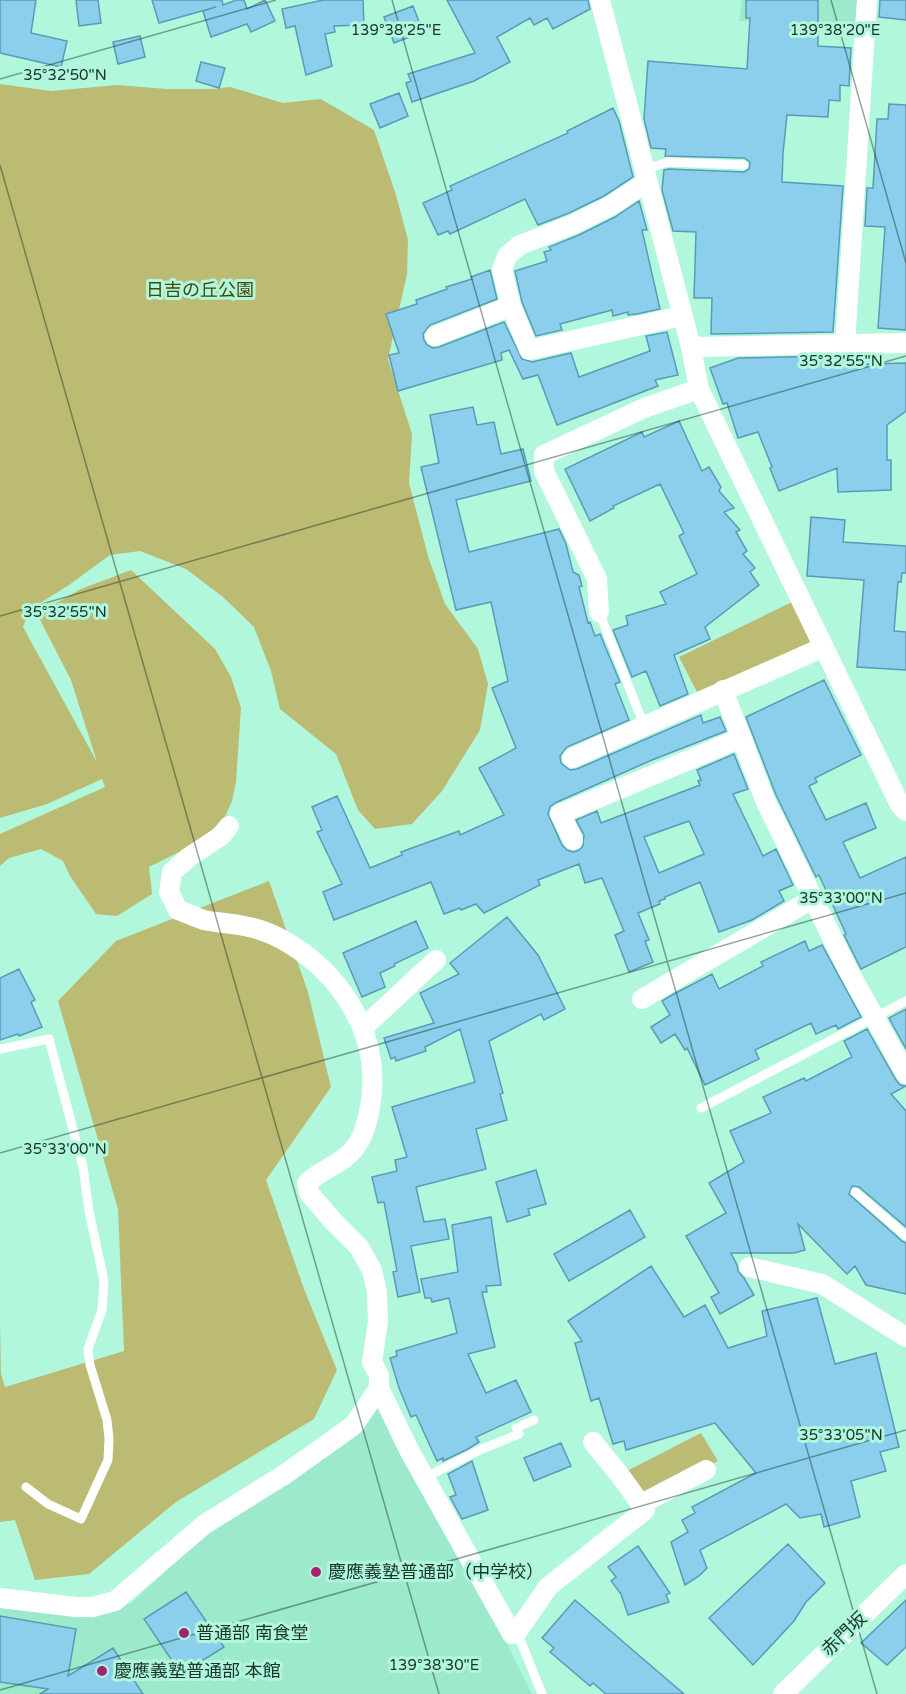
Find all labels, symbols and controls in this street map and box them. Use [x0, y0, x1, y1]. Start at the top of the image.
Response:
text: 139°38'25"E [351, 21, 441, 39]
text: 139°38'20"E [790, 21, 880, 39]
text: 35°32'50"N [23, 66, 107, 84]
park label: 日吉の丘公園 [146, 279, 254, 301]
text: 35°32'55"N [799, 352, 883, 370]
text: 35°32'55"N [23, 603, 107, 621]
text: 35°33'00"N [799, 889, 883, 907]
text: 35°33'00"N [23, 1140, 107, 1158]
text: 35°33'05"N [799, 1426, 883, 1444]
place label: 慶應義塾普通部（中学校） [328, 1561, 544, 1583]
marker: 慶應義塾普通部（中学校） [309, 1565, 323, 1579]
street label: 赤門坂 [817, 1607, 871, 1661]
place label: 普通部 南食堂 [196, 1622, 309, 1644]
marker: 普通部 南食堂 [177, 1626, 191, 1640]
text: 139°38'30"E [389, 1656, 479, 1674]
place label: 慶應義塾普通部 本館 [114, 1660, 281, 1682]
marker: 慶應義塾普通部 本館 [95, 1664, 109, 1678]

